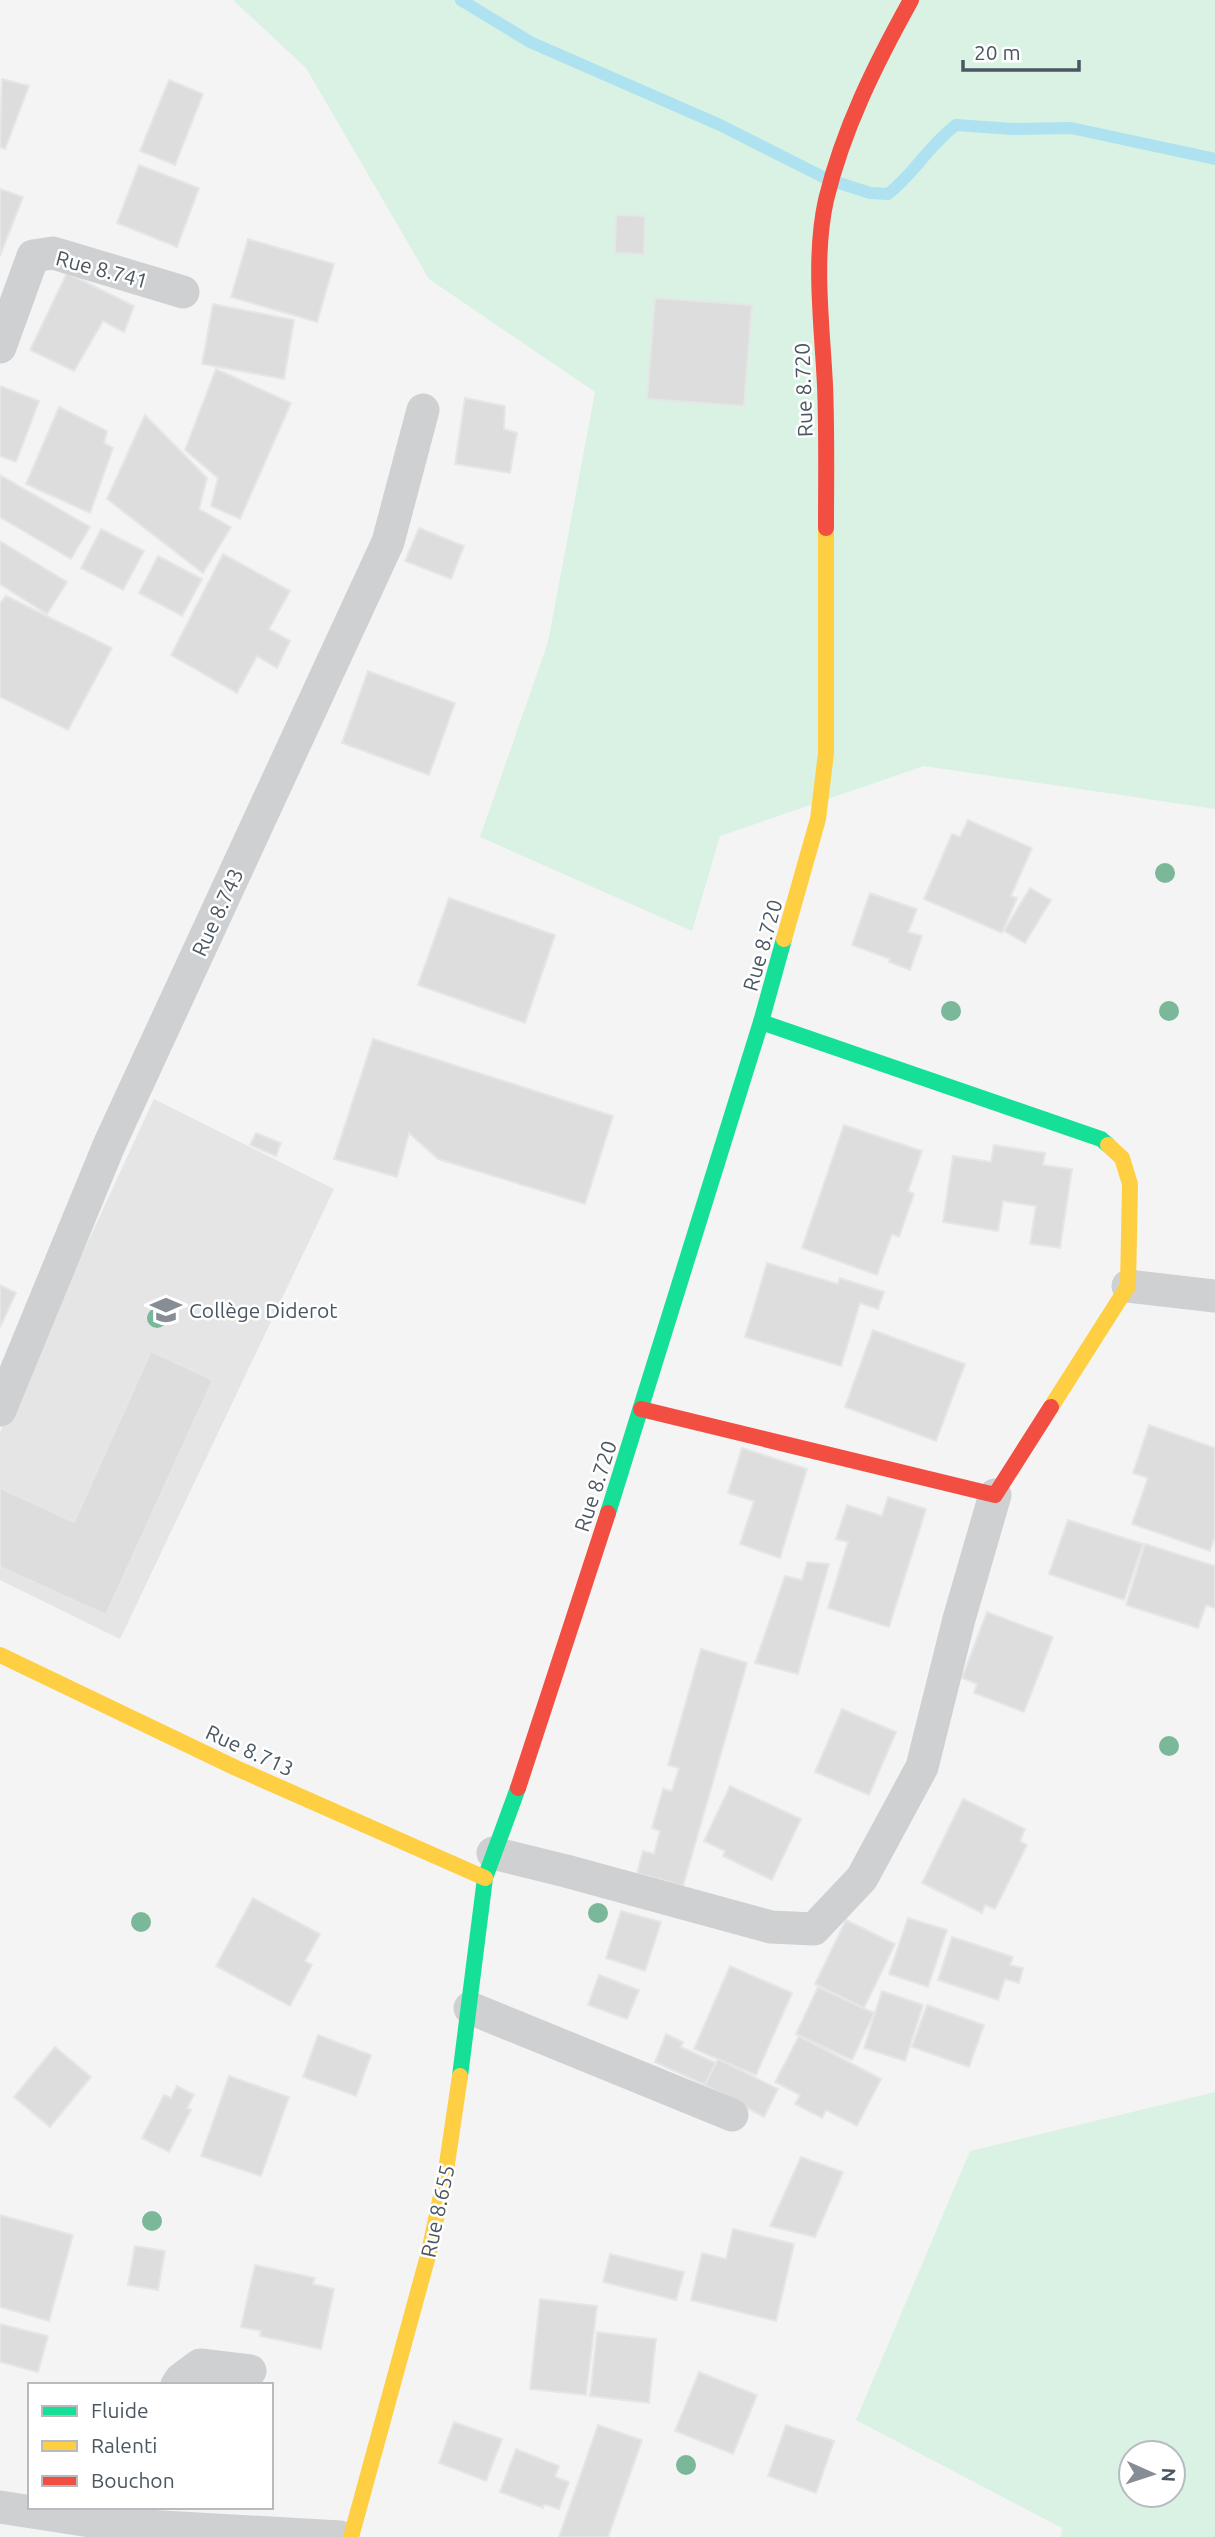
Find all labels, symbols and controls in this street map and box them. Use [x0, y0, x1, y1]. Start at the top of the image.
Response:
scale bar [963, 28, 1078, 72]
text: 20 m [974, 40, 1021, 64]
street label: Rue 8.741 [53, 245, 151, 293]
street label: Rue 8.720 [789, 343, 817, 437]
street label: Rue 8.743 [186, 864, 248, 960]
street label: Rue 8.720 [738, 896, 786, 994]
school or university icon: Collège Diderot [149, 1293, 183, 1327]
place label: Collège Diderot [189, 1298, 338, 1322]
street label: Rue 8.720 [569, 1438, 621, 1534]
street label: Rue 8.713 [202, 1719, 298, 1781]
street label: Rue 8.655 [415, 2163, 459, 2259]
legend [28, 2383, 273, 2509]
text: Fluide [91, 2398, 149, 2422]
text: Ralenti [91, 2433, 157, 2457]
north arrow [1117, 2439, 1187, 2509]
text: N [1158, 2467, 1180, 2483]
text: Bouchon [91, 2468, 175, 2492]

